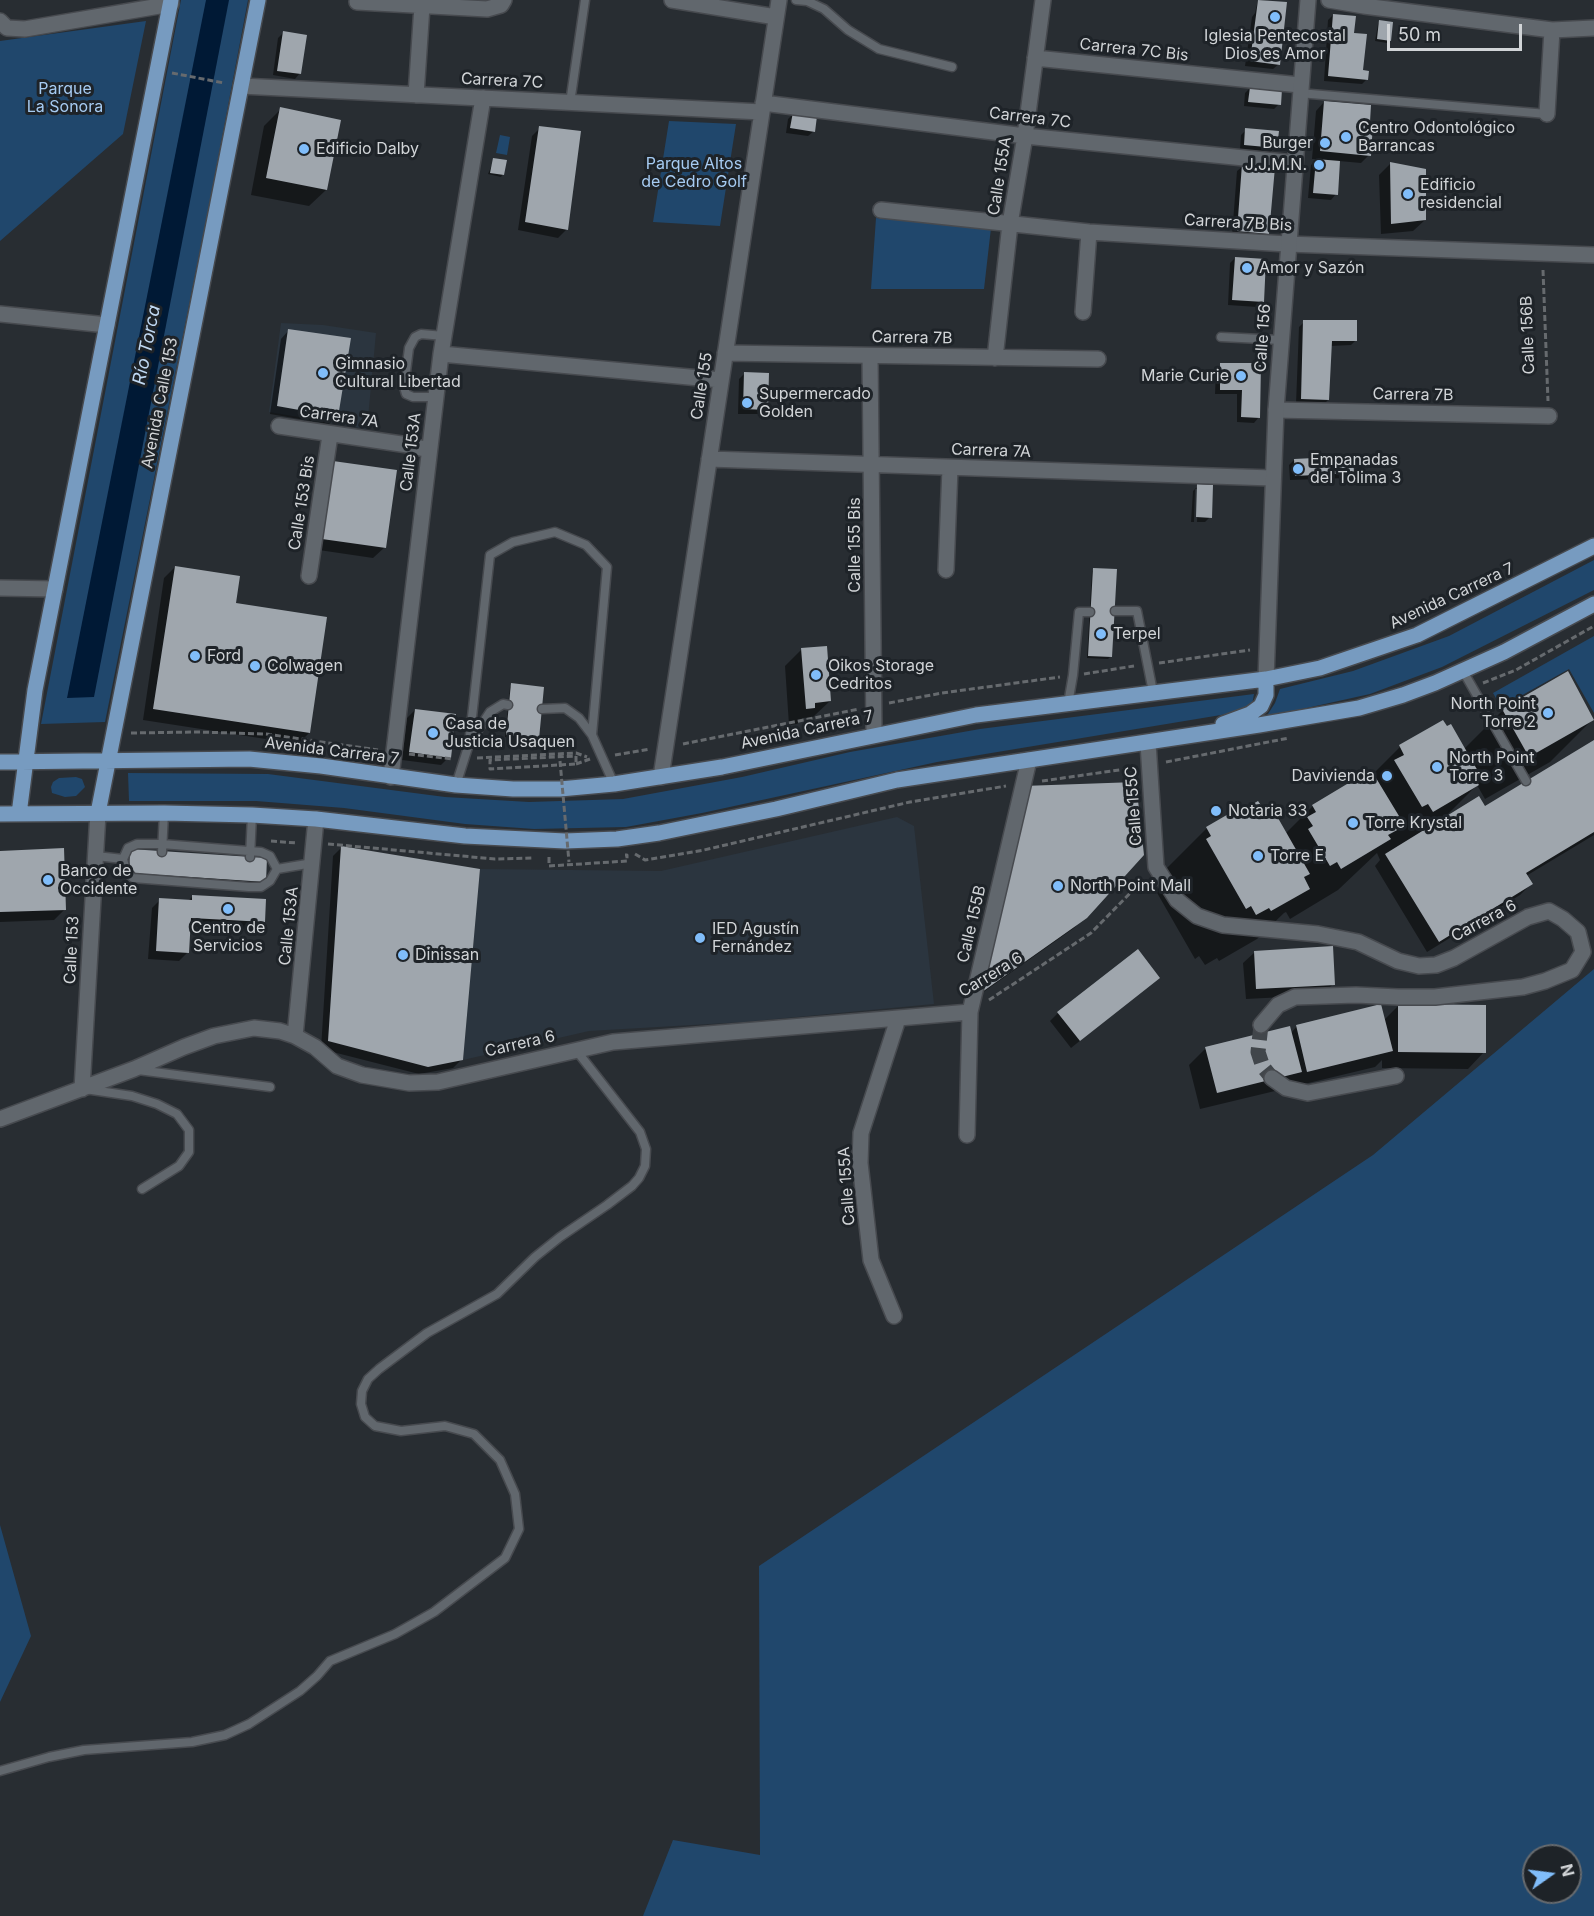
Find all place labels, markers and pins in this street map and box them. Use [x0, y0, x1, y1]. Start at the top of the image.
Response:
marker: Iglesia Pentecostal Dios es Amor [1268, 10, 1282, 24]
place label: Iglesia Pentecostal Dios es Amor [1204, 26, 1346, 64]
place label: Centro Odontológico Barrancas [1358, 118, 1515, 156]
marker: Centro Odontológico Barrancas [1339, 130, 1353, 144]
place label: Burger [1262, 133, 1313, 153]
marker: Burger [1318, 136, 1332, 150]
place label: Edificio Dalby [316, 139, 419, 159]
marker: Edificio Dalby [297, 142, 311, 156]
place label: J.J.M.N. [1245, 155, 1307, 175]
marker: J.J.M.N. [1312, 158, 1326, 172]
place label: Edificio residencial [1420, 175, 1502, 213]
marker: Edificio residencial [1401, 187, 1415, 201]
place label: Amor y Sazón [1259, 258, 1365, 278]
marker: Amor y Sazón [1240, 261, 1254, 275]
place label: Gimnasio Cultural Libertad [335, 354, 461, 392]
marker: Gimnasio Cultural Libertad [316, 366, 330, 380]
place label: Marie Curie [1141, 366, 1229, 386]
marker: Marie Curie [1234, 369, 1248, 383]
place label: Supermercado Golden [759, 384, 871, 422]
marker: Supermercado Golden [740, 396, 754, 410]
place label: Empanadas del Tolima 3 [1310, 450, 1401, 488]
marker: Empanadas del Tolima 3 [1291, 462, 1305, 476]
place label: Terpel [1113, 624, 1161, 644]
marker: Terpel [1094, 627, 1108, 641]
place label: Ford [207, 646, 241, 666]
marker: Ford [188, 649, 202, 663]
place label: Colwagen [267, 656, 343, 676]
place label: Oikos Storage Cedritos [828, 656, 934, 694]
marker: Colwagen [248, 659, 262, 673]
marker: Oikos Storage Cedritos [809, 668, 823, 682]
place label: North Point Torre 2 [1451, 694, 1536, 732]
marker: North Point Torre 2 [1541, 706, 1555, 720]
place label: Casa de Justicia Usaquen [445, 714, 575, 752]
marker: Casa de Justicia Usaquen [426, 726, 440, 740]
place label: North Point Torre 3 [1449, 748, 1534, 786]
marker: North Point Torre 3 [1430, 760, 1444, 774]
place label: Davivienda [1291, 766, 1375, 786]
marker: Davivienda [1380, 769, 1394, 783]
place label: Notaria 33 [1228, 801, 1307, 821]
marker: Notaria 33 [1209, 804, 1223, 818]
place label: Torre Krystal [1365, 813, 1462, 833]
marker: Torre Krystal [1346, 816, 1360, 830]
place label: Torre E [1270, 846, 1324, 866]
marker: Torre E [1251, 849, 1265, 863]
place label: Banco de Occidente [60, 861, 137, 899]
marker: Banco de Occidente [41, 873, 55, 887]
place label: North Point Mall [1070, 876, 1191, 896]
marker: North Point Mall [1051, 879, 1065, 893]
marker: Centro de Servicios [221, 902, 235, 916]
place label: Centro de Servicios [191, 918, 265, 956]
place label: IED Agustín Fernández [712, 919, 799, 957]
marker: IED Agustín Fernández [693, 931, 707, 945]
place label: Dinissan [415, 945, 479, 965]
marker: Dinissan [396, 948, 410, 962]

